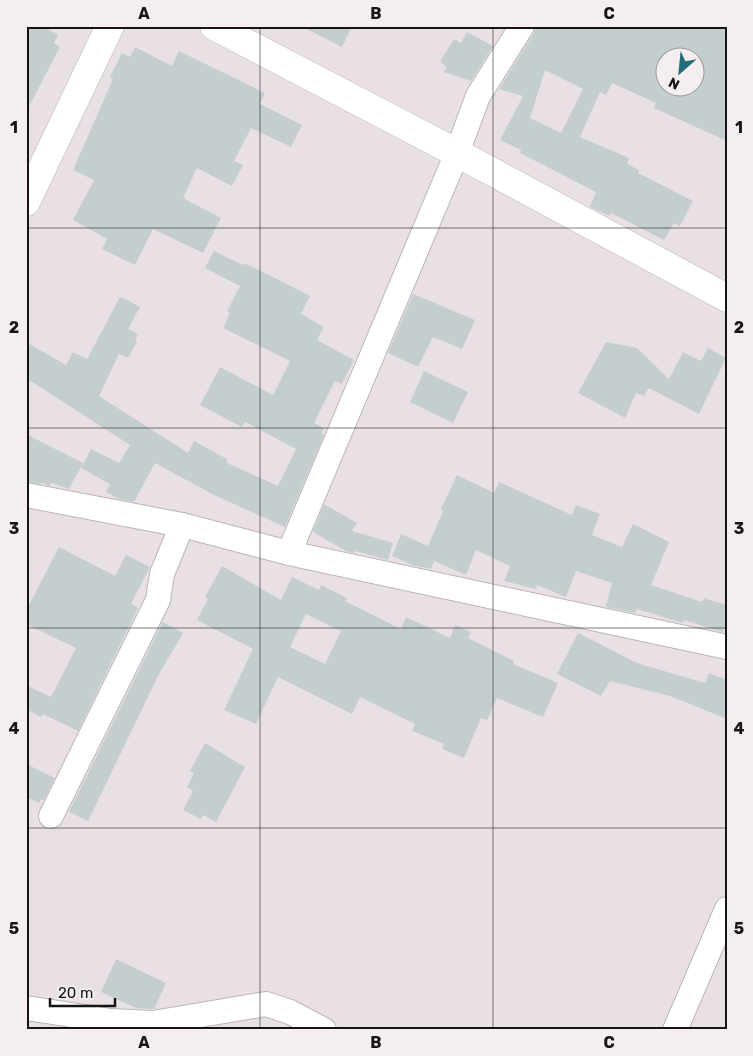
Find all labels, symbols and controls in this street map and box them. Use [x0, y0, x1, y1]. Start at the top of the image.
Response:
text: A [138, 4, 150, 23]
text: B [370, 4, 382, 23]
text: C [603, 4, 615, 23]
north arrow [656, 48, 706, 98]
text: N [666, 73, 683, 93]
text: 1 [10, 118, 18, 137]
text: 1 [735, 118, 743, 137]
text: 2 [9, 318, 19, 337]
text: 2 [734, 318, 744, 337]
text: 3 [9, 519, 19, 538]
text: 3 [734, 519, 744, 538]
text: 4 [9, 719, 20, 738]
text: 4 [734, 719, 745, 738]
text: 5 [9, 919, 19, 938]
text: 5 [734, 919, 744, 938]
scale bar [50, 976, 115, 1008]
text: 20 m [58, 984, 93, 1002]
text: A [138, 1033, 150, 1052]
text: B [370, 1033, 382, 1052]
text: C [603, 1033, 615, 1052]

